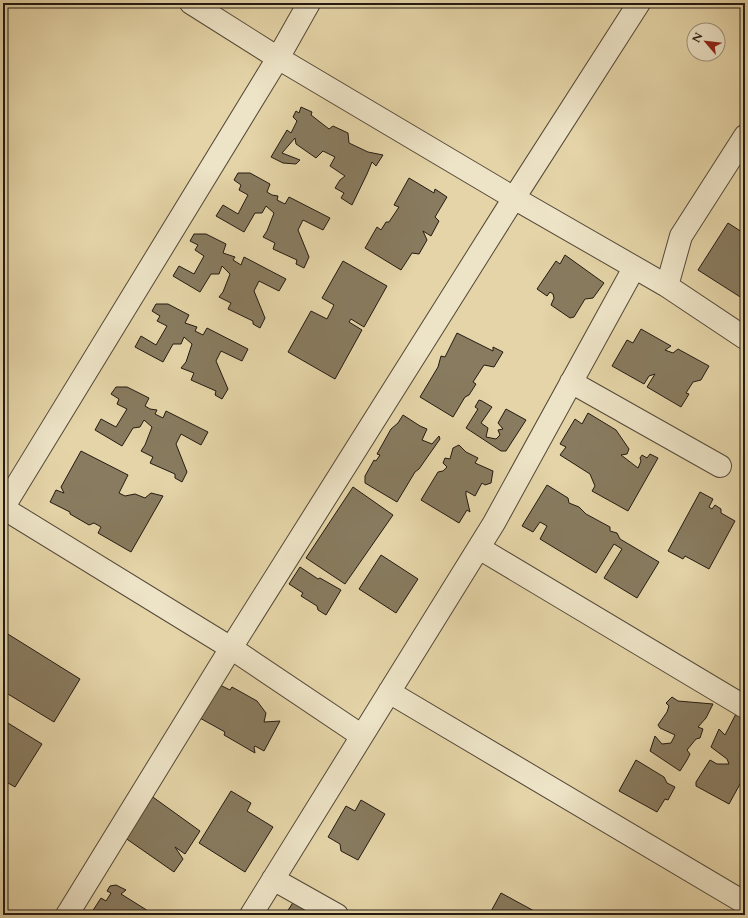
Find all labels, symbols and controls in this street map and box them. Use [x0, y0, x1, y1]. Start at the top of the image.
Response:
north arrow [686, 22, 726, 62]
text: N [689, 29, 707, 45]

